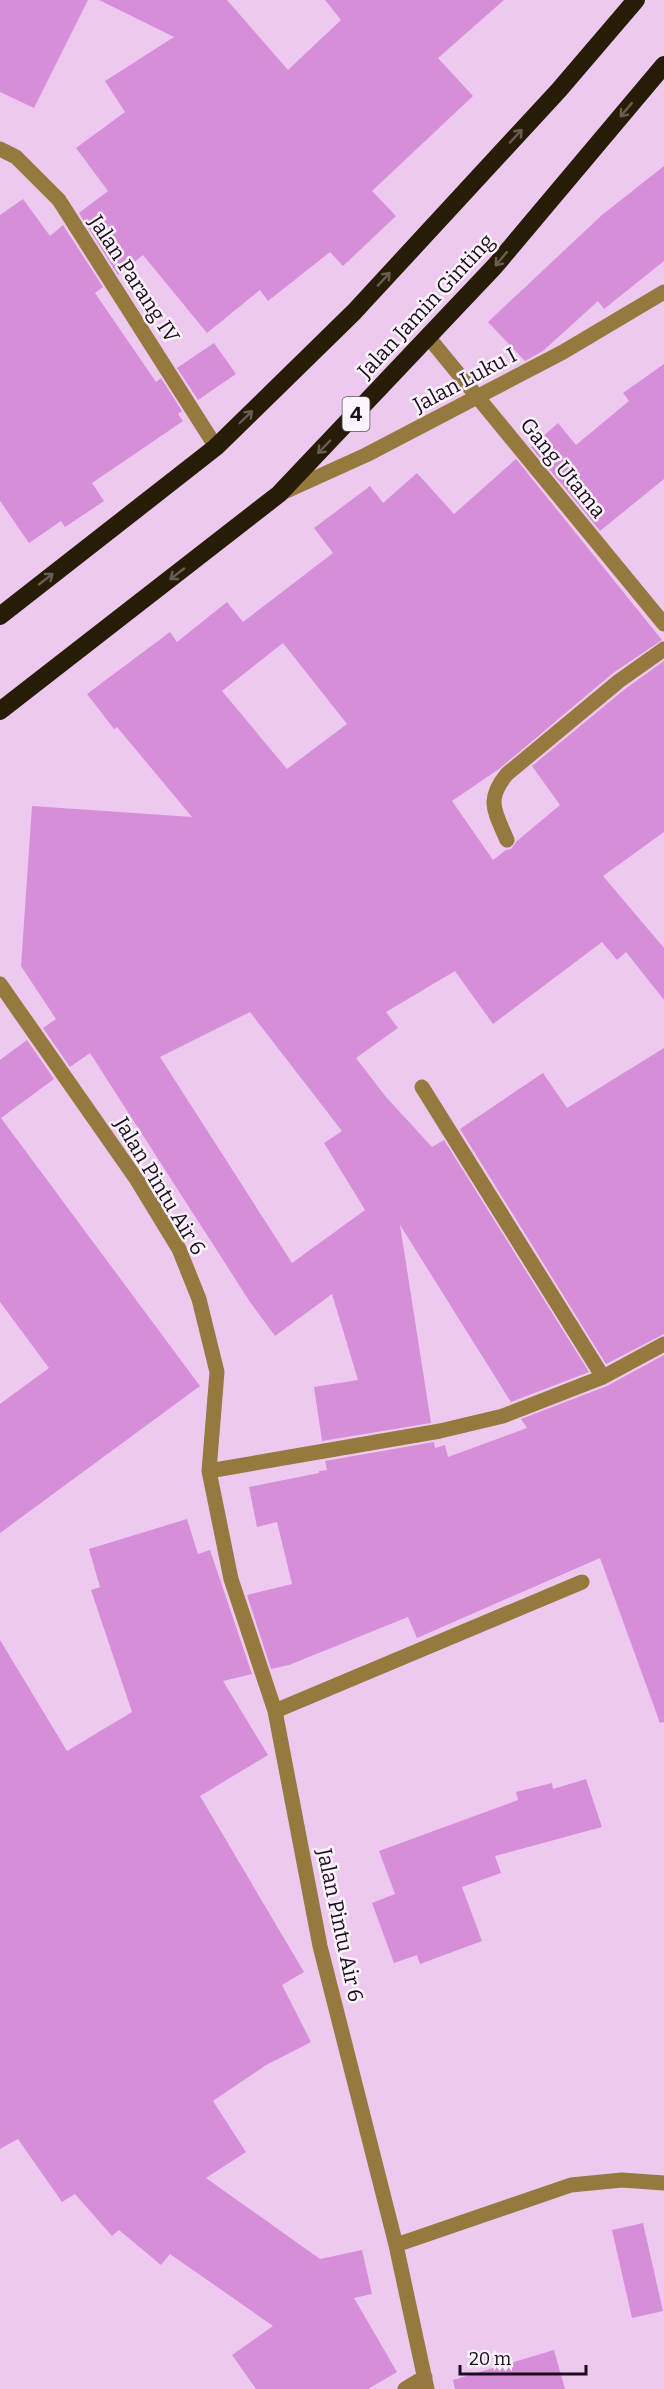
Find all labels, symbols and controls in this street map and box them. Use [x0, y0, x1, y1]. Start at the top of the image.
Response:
one-way arrow [620, 102, 633, 118]
one-way arrow [509, 129, 523, 144]
street label: Jalan Parang IV [83, 209, 185, 348]
street label: Jalan Jamin Ginting [352, 228, 500, 385]
one-way arrow [494, 251, 508, 266]
one-way arrow [377, 272, 391, 287]
street label: Jalan Luku I [408, 342, 521, 419]
road number: 4 [342, 397, 370, 431]
one-way arrow [239, 410, 254, 424]
street label: Gang Utama [515, 412, 612, 524]
one-way arrow [317, 440, 332, 455]
one-way arrow [169, 567, 185, 580]
one-way arrow [38, 573, 54, 586]
street label: Jalan Pintu Air 6 [108, 1112, 211, 1260]
street label: Jalan Pintu Air 6 [311, 1845, 369, 2004]
scale bar [460, 2338, 586, 2376]
text: 20 m [469, 2348, 511, 2370]

